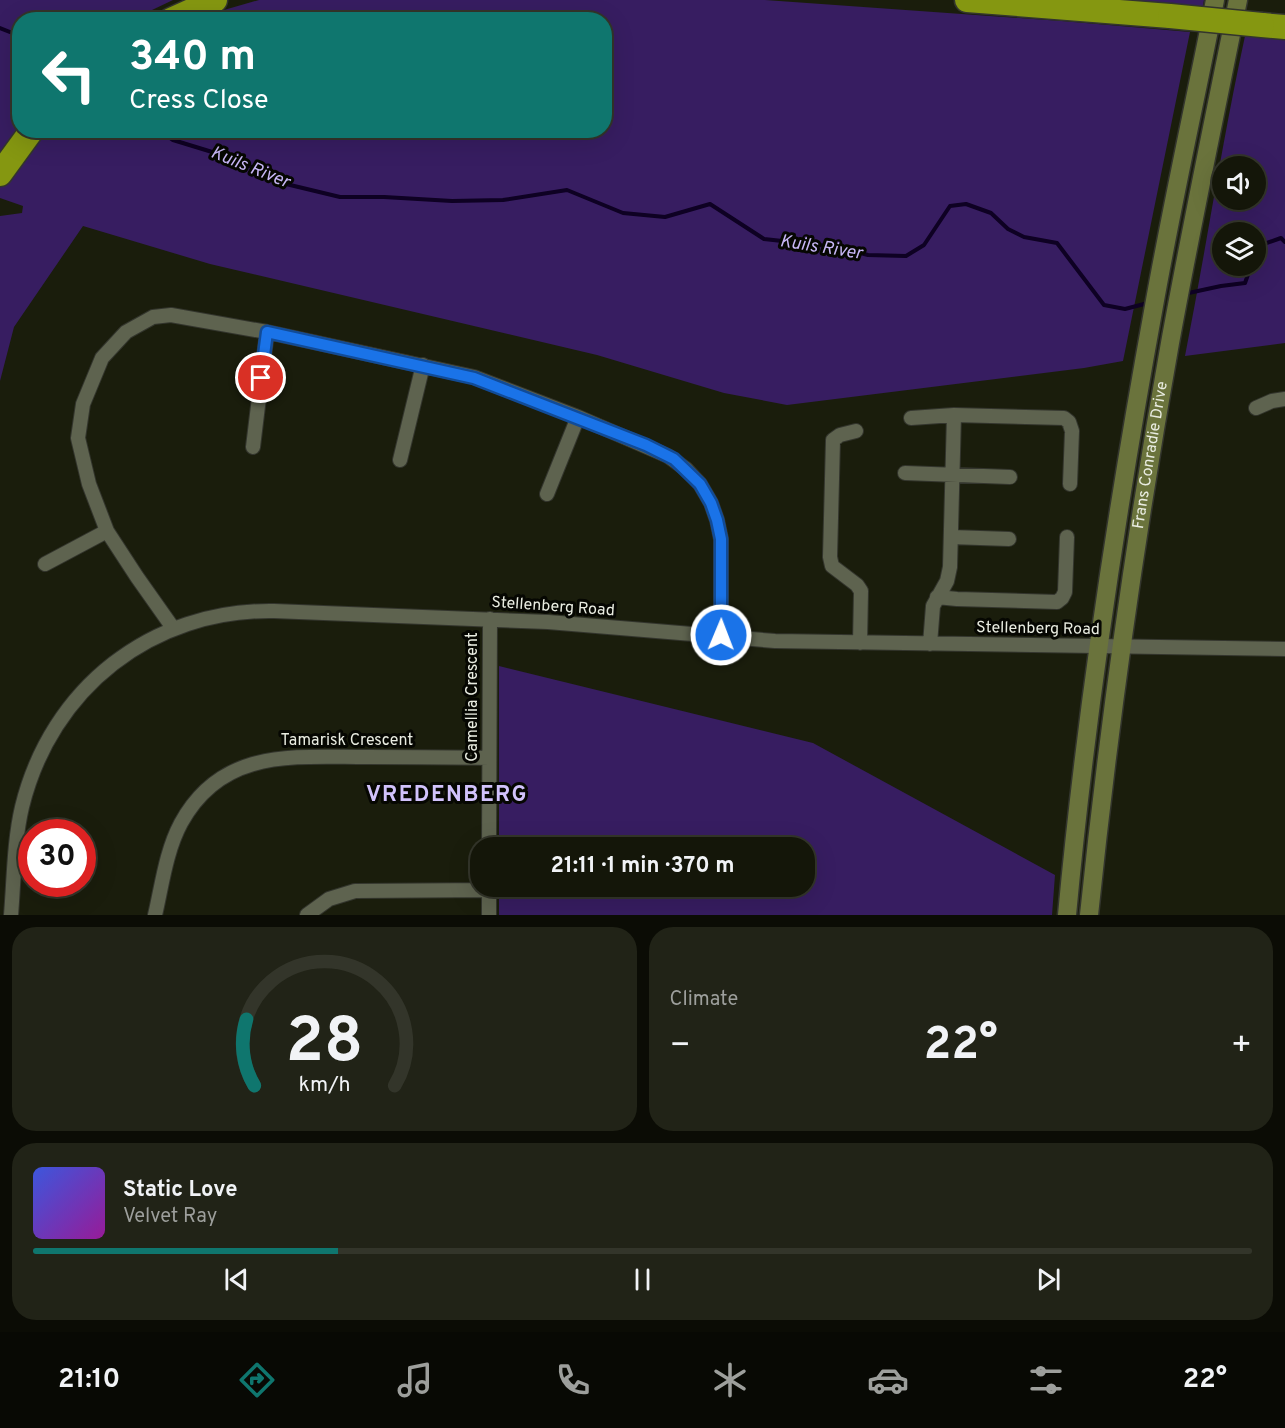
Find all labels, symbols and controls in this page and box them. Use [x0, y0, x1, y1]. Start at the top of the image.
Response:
text: 340 m [129, 32, 256, 85]
icon: left [30, 36, 108, 114]
text: Cress Close [129, 84, 268, 118]
water label: Kuils River [207, 142, 295, 195]
map controls [1212, 156, 1266, 276]
button: sound [1212, 156, 1266, 210]
button: layers [1212, 222, 1266, 276]
water label: Kuils River [778, 230, 866, 266]
pin [235, 352, 286, 403]
icon: arrive [244, 361, 277, 394]
street label: Frans Conradie Drive [1129, 380, 1173, 530]
street label: Stellenberg Road [491, 593, 615, 621]
position arrow [689, 603, 753, 667]
street label: Stellenberg Road [976, 618, 1100, 640]
street label: Camellia Crescent [463, 632, 483, 762]
street label: Tamarisk Crescent [281, 731, 413, 751]
district label: VREDENBERG [366, 782, 528, 809]
speed limit sign: 30 [18, 819, 96, 897]
text: 21:11 · 1 min · 370 m [551, 853, 734, 880]
text: Climate [670, 987, 738, 1013]
text: 28 [286, 1005, 363, 1084]
text: 22° [924, 1018, 998, 1075]
text: − [670, 1026, 691, 1068]
text: + [1231, 1026, 1252, 1068]
text: km/h [298, 1072, 350, 1099]
text: Static Love [123, 1177, 237, 1204]
text: Velvet Ray [123, 1204, 217, 1230]
icon: previous [220, 1263, 253, 1296]
icon: pause [626, 1263, 659, 1296]
icon: next [1032, 1263, 1065, 1296]
icon: directions [236, 1359, 278, 1401]
icon: music [394, 1359, 436, 1401]
icon: phone [552, 1359, 594, 1401]
icon: climate [709, 1359, 751, 1401]
icon: car [867, 1359, 909, 1401]
icon: filters [1025, 1359, 1067, 1401]
text: 21:10 [58, 1363, 120, 1397]
text: 22° [1183, 1363, 1227, 1397]

